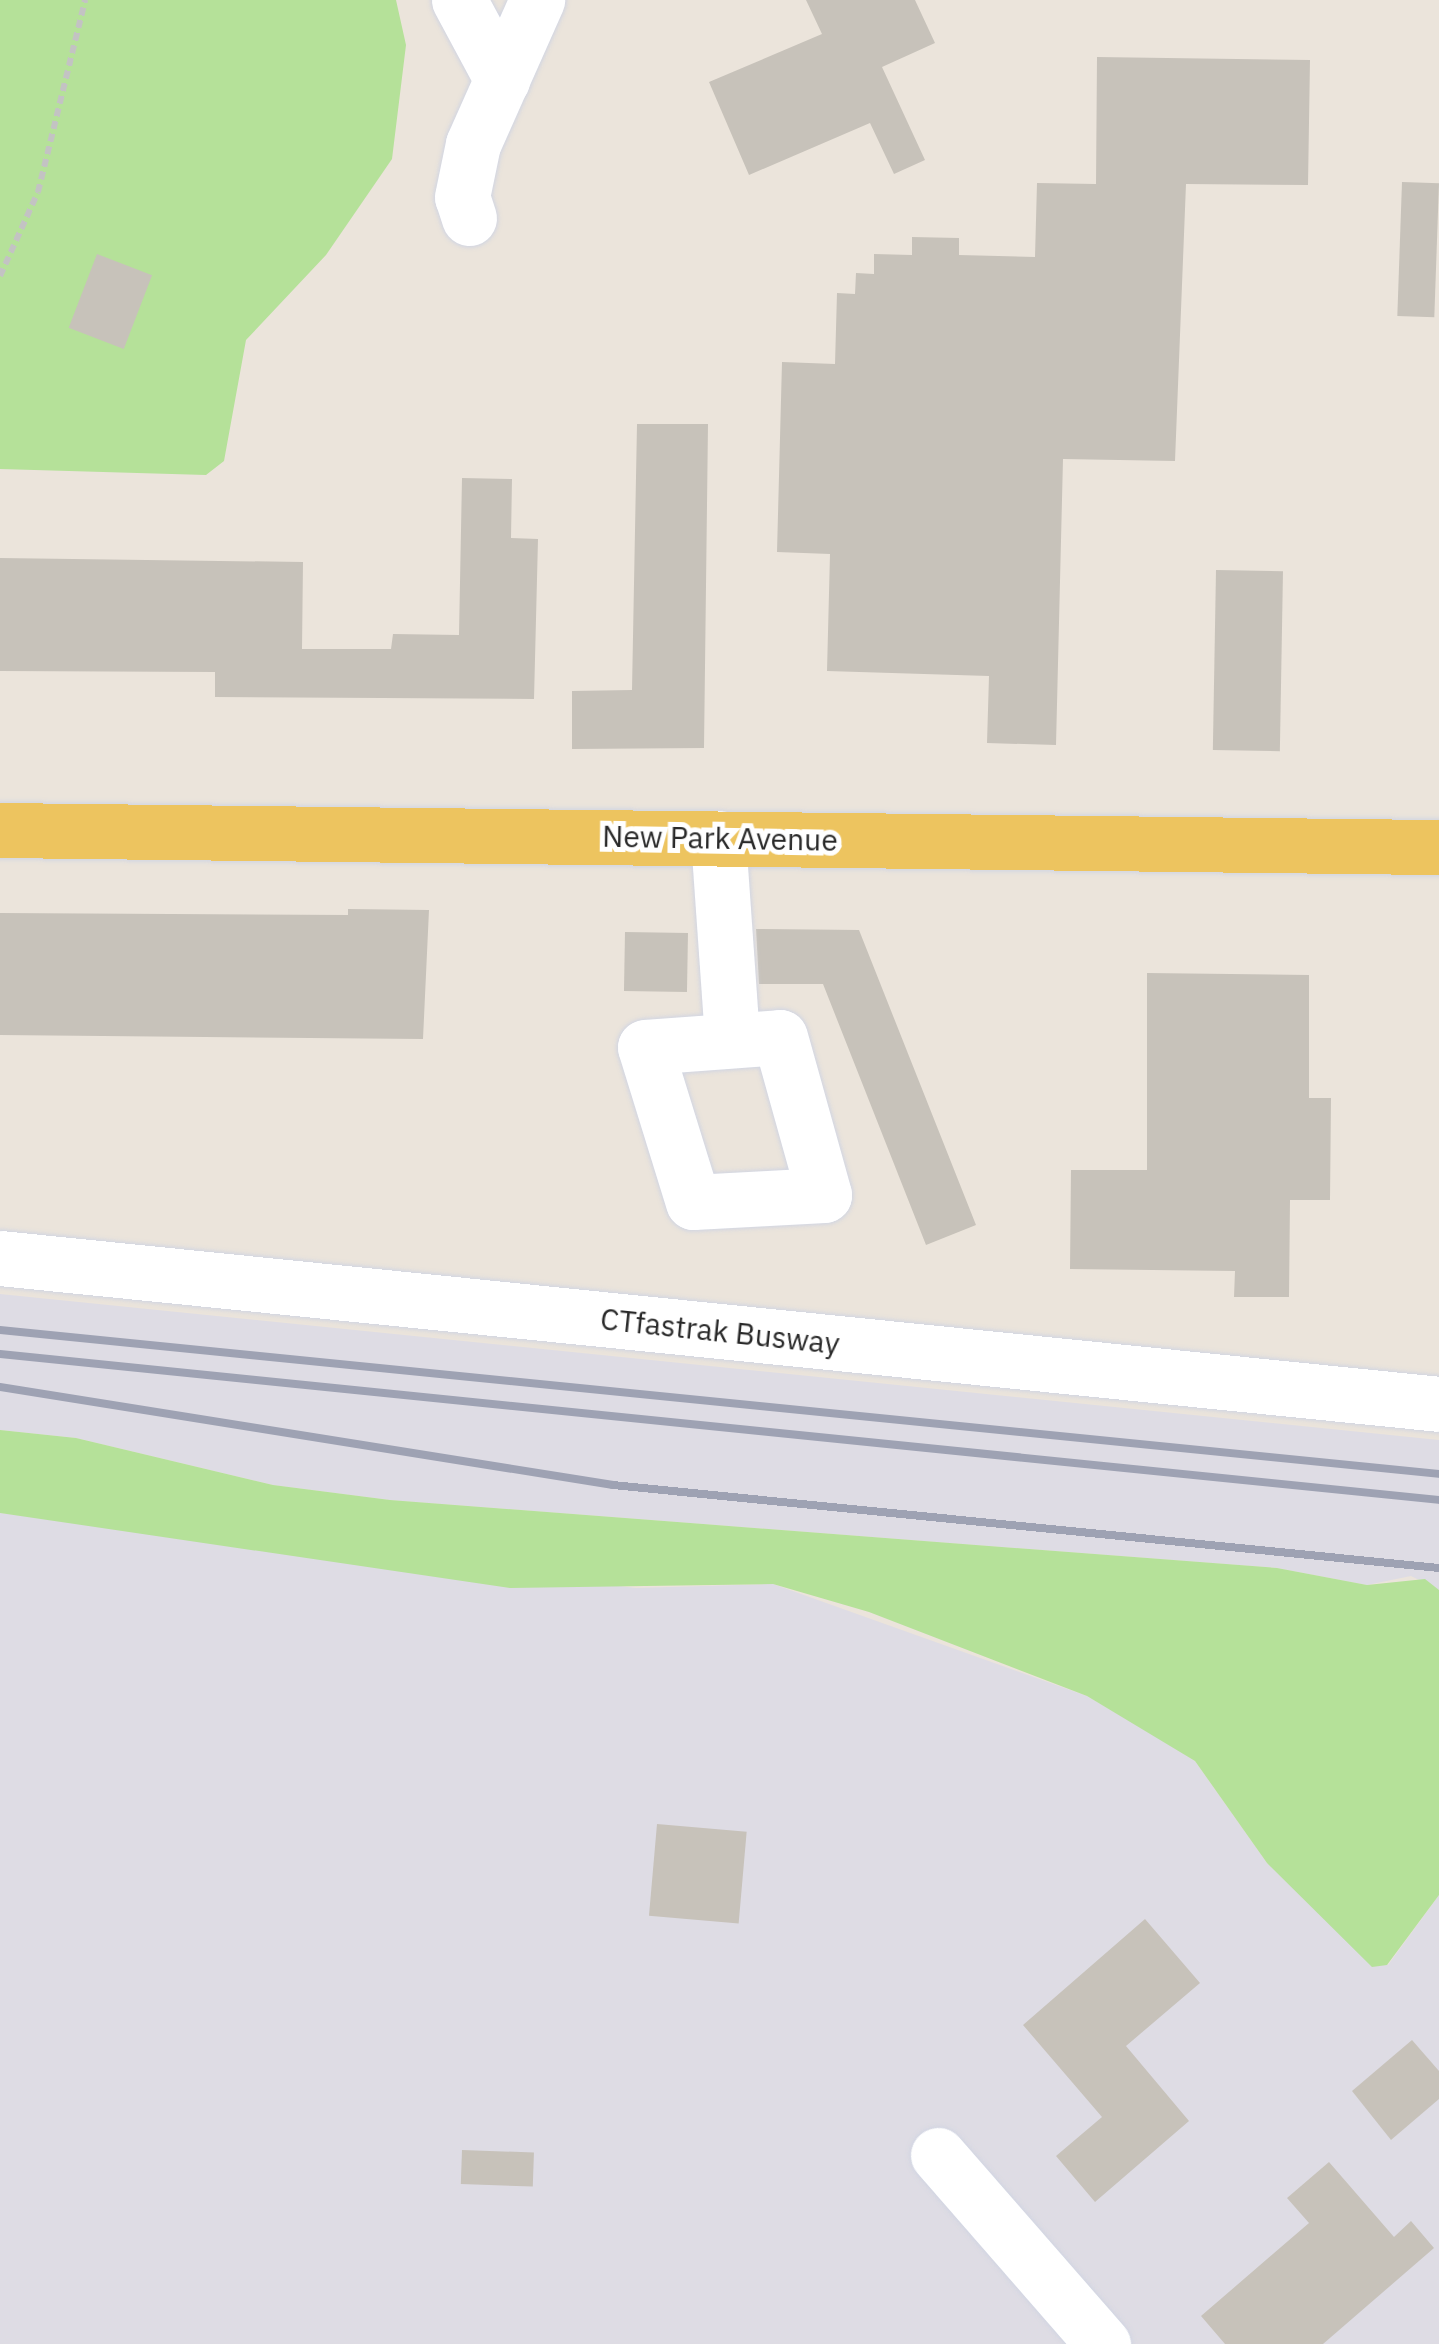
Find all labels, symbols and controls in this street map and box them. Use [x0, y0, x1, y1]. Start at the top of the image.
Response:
street label: New Park Avenue [602, 818, 838, 858]
street label: CTfastrak Busway [599, 1301, 841, 1361]

